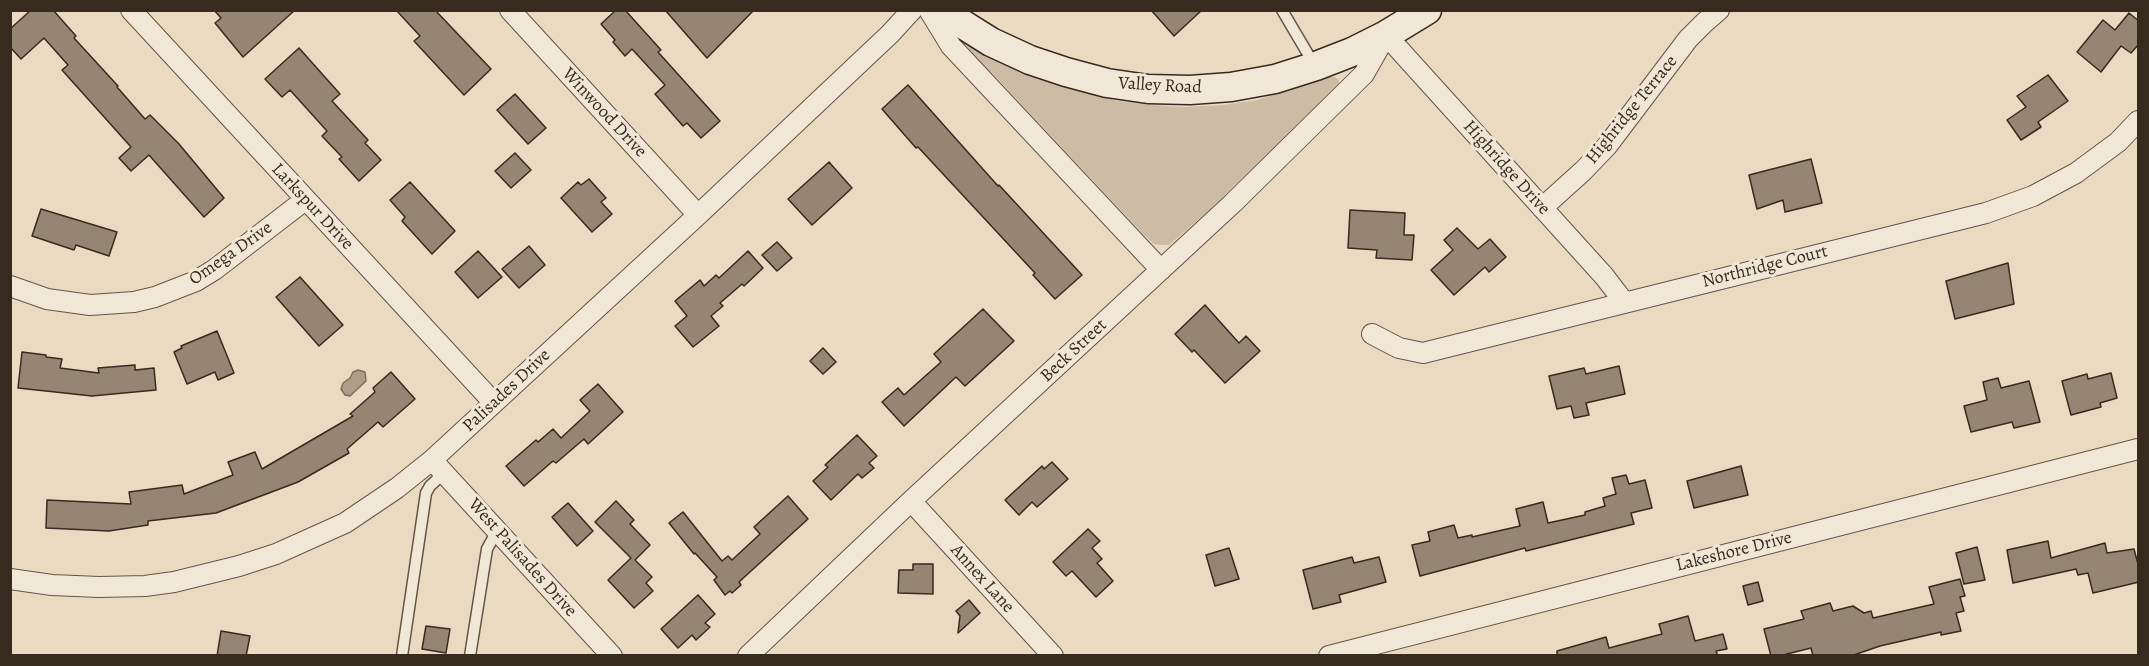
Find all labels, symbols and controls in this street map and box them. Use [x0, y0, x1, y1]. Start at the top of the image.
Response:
street label: Highridge Terrace [1582, 51, 1682, 169]
street label: Winwood Drive [557, 64, 651, 162]
street label: Valley Road [1118, 73, 1202, 99]
street label: Highridge Drive [1458, 116, 1554, 220]
street label: Larkspur Drive [266, 159, 358, 255]
street label: Omega Drive [185, 217, 277, 291]
street label: Northridge Court [1700, 241, 1830, 293]
street label: Beck Street [1036, 315, 1112, 387]
street label: Palisades Drive [459, 345, 555, 437]
street label: West Palisades Drive [463, 494, 581, 622]
street label: Lakeshore Drive [1674, 527, 1794, 577]
street label: Annex Lane [945, 540, 1019, 618]

